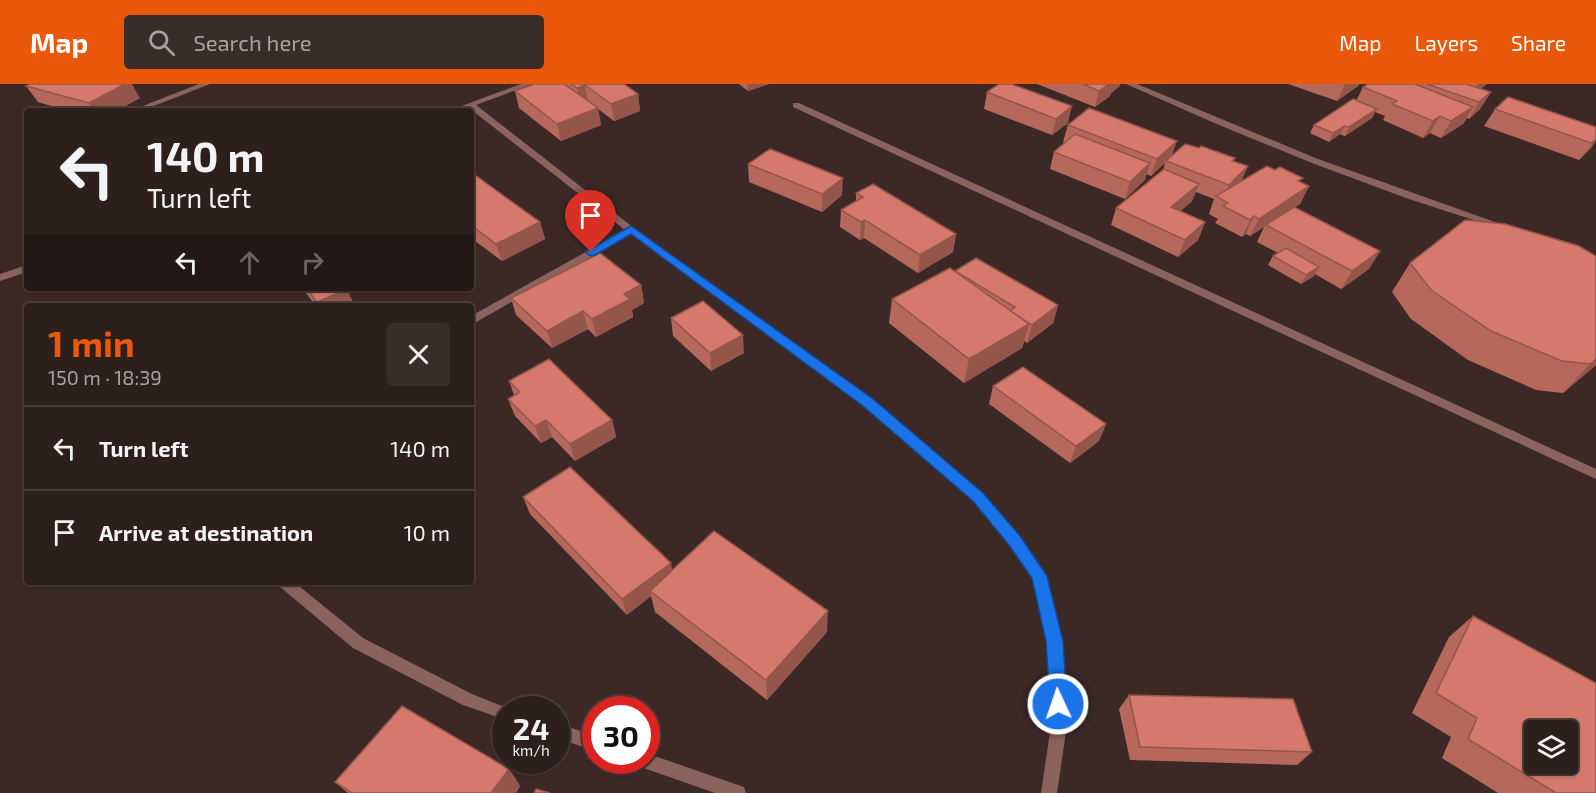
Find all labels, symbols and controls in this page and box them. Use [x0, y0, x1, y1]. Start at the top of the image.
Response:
search box [124, 15, 544, 69]
text: Map [30, 25, 88, 59]
icon: search [145, 26, 178, 59]
text: Search here [193, 29, 312, 55]
text: Map [1339, 30, 1381, 55]
text: Layers [1414, 30, 1478, 55]
text: Share [1511, 30, 1566, 55]
text: 140 m [147, 130, 264, 180]
icon: left [48, 132, 126, 210]
text: Turn left [147, 181, 251, 213]
pin [565, 190, 616, 252]
icon: arrive [574, 199, 607, 232]
icon: left [170, 246, 203, 279]
icon: ahead [233, 246, 266, 279]
icon: right [296, 246, 329, 279]
text: 1 min [48, 321, 135, 364]
button: close [387, 323, 450, 386]
text: 150 m · 18:39 [48, 365, 162, 389]
icon: left [48, 432, 81, 465]
text: Turn left [99, 435, 188, 461]
text: 140 m [390, 435, 450, 461]
icon: arrive [48, 516, 81, 549]
text: Arrive at destination [99, 519, 313, 545]
text: 10 m [404, 519, 450, 545]
position arrow [1026, 672, 1090, 736]
speed limit sign: 30 [582, 696, 660, 774]
text: 24 [513, 710, 549, 746]
map controls [1524, 720, 1578, 774]
button: layers [1524, 720, 1578, 774]
text: km/h [512, 741, 550, 759]

